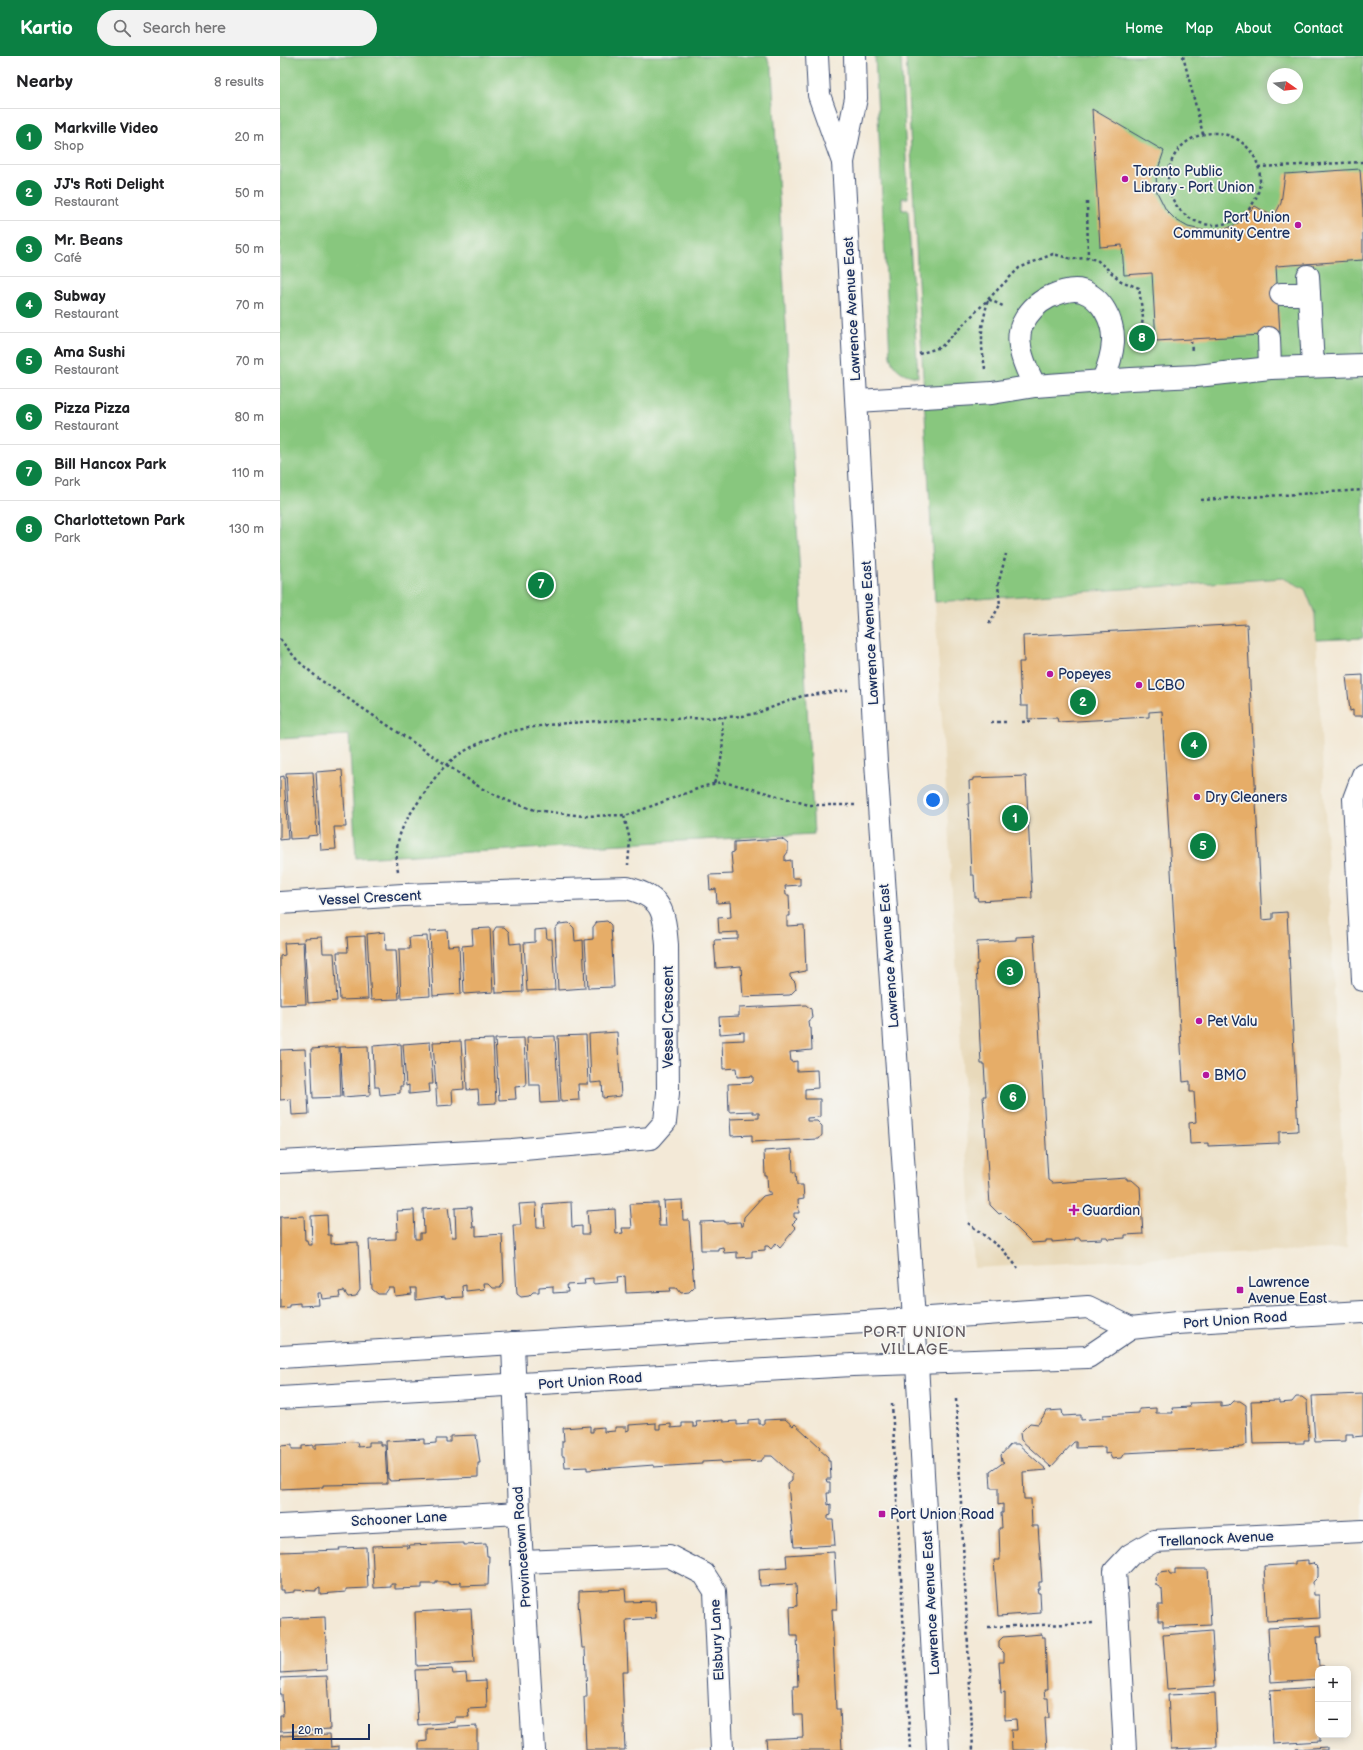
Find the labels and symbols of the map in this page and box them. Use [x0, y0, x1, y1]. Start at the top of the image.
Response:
north arrow [1267, 68, 1303, 104]
place label: Toronto Public Library - Port Union [1133, 163, 1254, 196]
marker: Toronto Public Library - Port Union [1120, 174, 1130, 184]
place label: Port Union Community Centre [1173, 209, 1290, 242]
marker: Port Union Community Centre [1293, 220, 1303, 230]
street label: Lawrence Avenue East [840, 236, 864, 382]
pin: 8 [1129, 323, 1155, 353]
street label: Lawrence Avenue East [858, 560, 882, 706]
pin: 7 [528, 570, 554, 600]
place label: Popeyes [1058, 666, 1111, 683]
marker: Popeyes [1045, 669, 1055, 679]
place label: LCBO [1147, 677, 1185, 694]
marker: LCBO [1134, 680, 1144, 690]
pin: 2 [1070, 687, 1096, 717]
pin: 4 [1181, 730, 1207, 760]
place label: Dry Cleaners [1205, 789, 1288, 806]
your location [923, 790, 943, 810]
marker: Dry Cleaners [1192, 792, 1202, 802]
pin: 1 [1002, 803, 1028, 833]
pin: 5 [1190, 831, 1216, 861]
street label: Lawrence Avenue East [875, 883, 903, 1029]
street label: Vessel Crescent [318, 887, 422, 909]
pin: 3 [997, 957, 1023, 987]
street label: Vessel Crescent [660, 965, 677, 1068]
place label: Pet Valu [1207, 1013, 1258, 1030]
marker: Pet Valu [1194, 1016, 1204, 1026]
place label: BMO [1214, 1067, 1247, 1084]
marker: BMO [1201, 1070, 1211, 1080]
pin: 6 [1000, 1082, 1026, 1112]
place label: Guardian [1082, 1202, 1140, 1219]
marker: Guardian [1069, 1205, 1079, 1215]
place label: Lawrence Avenue East [1248, 1274, 1328, 1307]
marker: Lawrence Avenue East [1235, 1285, 1245, 1295]
street label: Port Union Road [1182, 1308, 1288, 1332]
district label: PORT UNION VILLAGE [863, 1323, 967, 1359]
street label: Port Union Road [537, 1369, 643, 1393]
street label: Provincetown Road [509, 1486, 535, 1608]
place label: Port Union Road [890, 1506, 994, 1523]
street label: Schooner Lane [350, 1508, 448, 1530]
marker: Port Union Road [877, 1509, 887, 1519]
street label: Trellanock Avenue [1158, 1527, 1274, 1551]
street label: Lawrence Avenue East [919, 1530, 943, 1676]
street label: Elsbury Lane [706, 1599, 728, 1681]
scale bar [292, 1722, 370, 1741]

